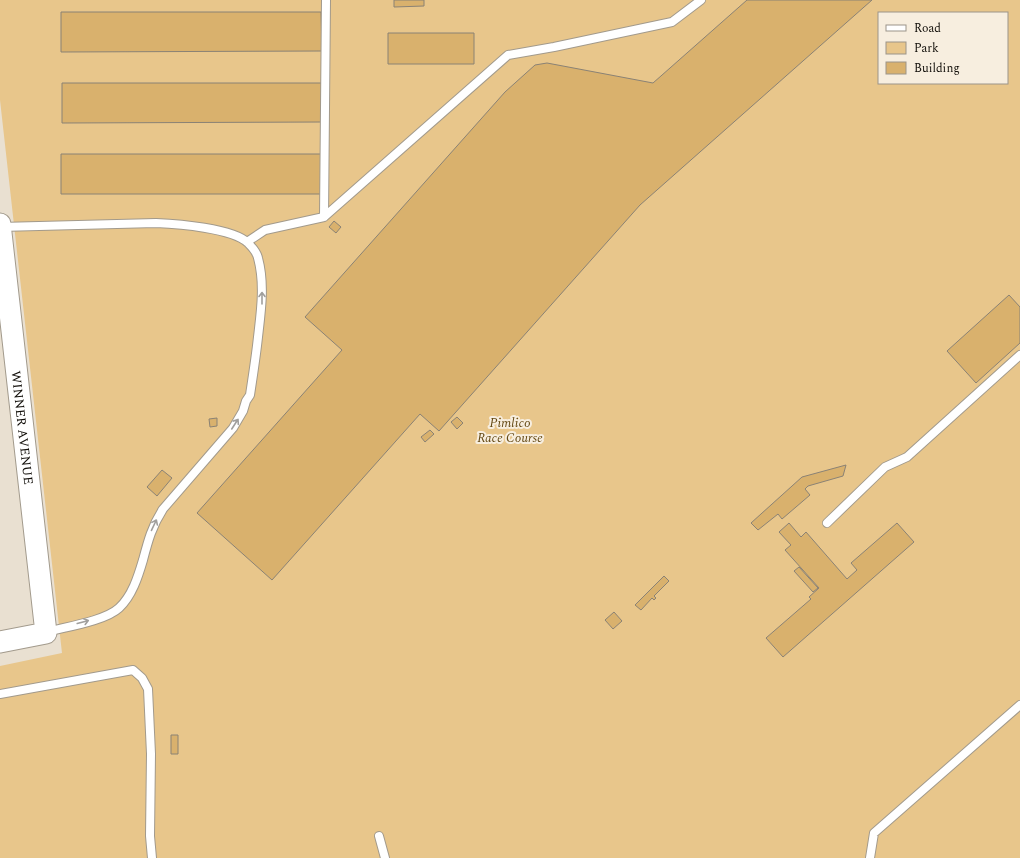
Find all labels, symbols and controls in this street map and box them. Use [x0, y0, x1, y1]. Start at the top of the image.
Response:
legend [878, 12, 1008, 84]
text: Road [914, 19, 941, 38]
text: Park [914, 39, 939, 58]
text: Building [914, 59, 960, 78]
one-way arrow [258, 292, 266, 305]
street label: WINNER AVENUE [6, 370, 38, 486]
park label: Pimlico Race Course [477, 413, 543, 448]
one-way arrow [232, 418, 240, 430]
one-way arrow [151, 519, 158, 531]
one-way arrow [77, 618, 90, 625]

